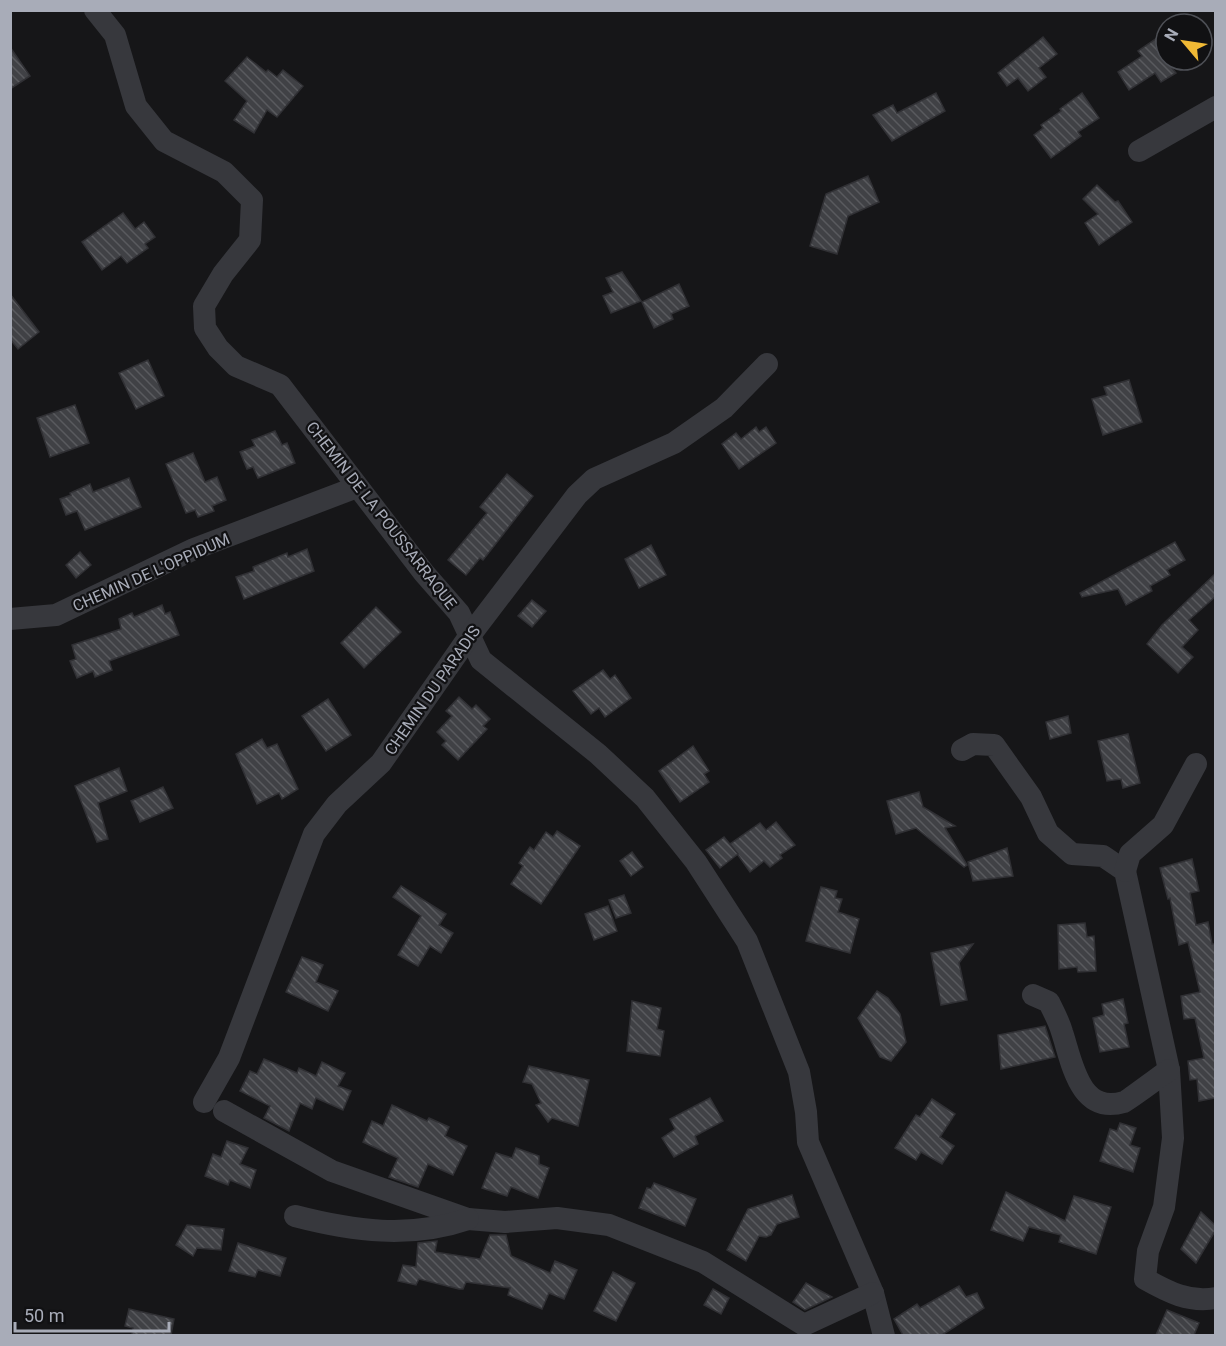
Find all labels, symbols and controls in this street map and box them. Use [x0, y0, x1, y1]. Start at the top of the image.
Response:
north arrow [1154, 12, 1214, 72]
text: N [1160, 25, 1182, 45]
street label: CHEMIN DE LA POUSSARRAQUE [302, 418, 461, 613]
street label: CHEMIN DE L'OPPIDUM [70, 529, 233, 616]
street label: CHEMIN DU PARADIS [381, 622, 484, 759]
scale bar [15, 1295, 170, 1333]
text: 50 m [24, 1305, 64, 1326]

